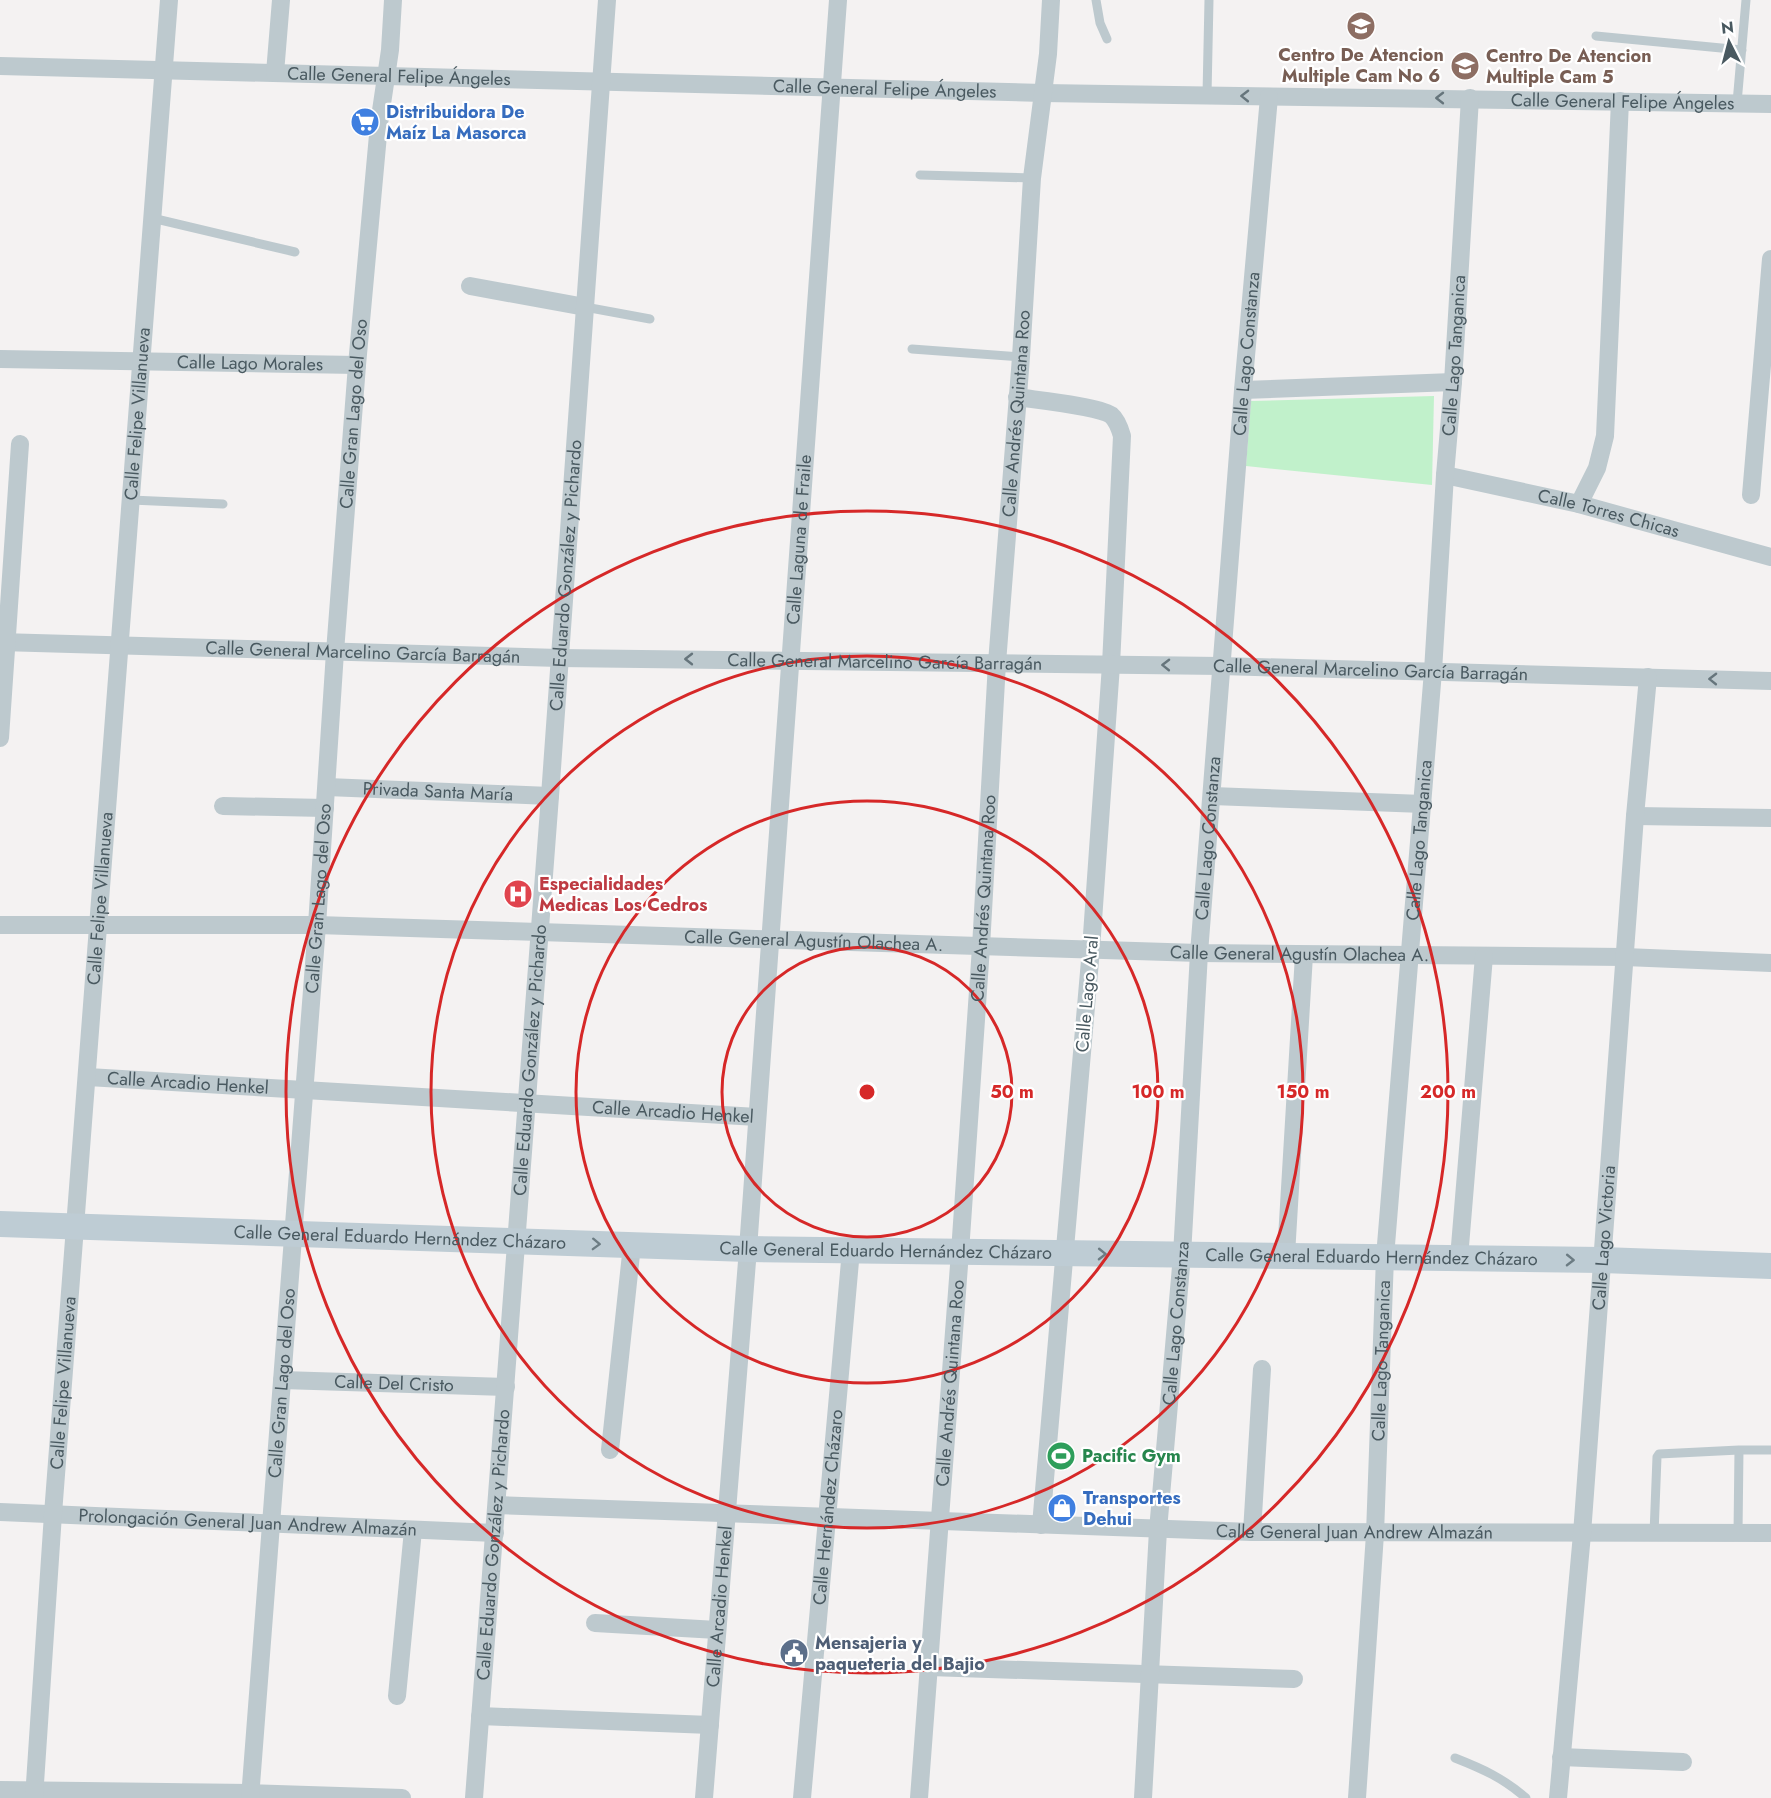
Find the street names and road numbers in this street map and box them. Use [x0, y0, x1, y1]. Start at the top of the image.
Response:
street label: Calle General Felipe Ángeles [287, 60, 511, 92]
street label: Calle General Felipe Ángeles [773, 73, 997, 105]
street label: Calle General Felipe Ángeles [1511, 87, 1735, 116]
street label: Calle Lago Constanza [1226, 271, 1266, 437]
street label: Calle Lago Tanganica [1435, 274, 1472, 437]
street label: Calle Andrés Quintana Roo [995, 309, 1037, 518]
street label: Calle Gran Lago del Oso [333, 318, 374, 510]
street label: Calle Felipe Villanueva [118, 326, 157, 501]
street label: Calle Lago Morales [177, 349, 323, 377]
street label: Calle Eduardo González y Pichardo [543, 439, 588, 712]
street label: Calle Laguna de Fraile [780, 454, 818, 626]
street label: Calle Torres Chicas [1535, 482, 1682, 544]
street label: Calle General Marcelino García Barragán [205, 635, 521, 670]
street label: Calle General Marcelino García Barragán [727, 647, 1042, 677]
street label: Calle General Marcelino García Barragán [1213, 653, 1528, 687]
street label: Calle Lago Constanza [1189, 755, 1227, 921]
street label: Calle Lago Tanganica [1400, 759, 1439, 922]
street label: Privada Santa María [362, 775, 514, 808]
street label: Calle Andrés Quintana Roo [964, 794, 1003, 1003]
street label: Calle Gran Lago del Oso [299, 803, 338, 995]
street label: Calle Felipe Villanueva [81, 811, 120, 986]
street label: Calle Eduardo González y Pichardo [507, 923, 553, 1197]
street label: Calle General Agustín Olachea A. [684, 924, 944, 958]
street label: Calle Lago Aral [1069, 935, 1105, 1053]
street label: Calle General Agustín Olachea A. [1169, 939, 1429, 968]
street label: Calle Arcadio Henkel [106, 1065, 269, 1101]
street label: Calle Arcadio Henkel [591, 1094, 755, 1130]
street label: Calle Lago Victoria [1586, 1165, 1622, 1311]
street label: Calle General Eduardo Hernández Cházaro [233, 1219, 567, 1256]
street label: Calle General Eduardo Hernández Cházaro [719, 1235, 1052, 1266]
street label: Calle Lago Constanza [1156, 1240, 1196, 1406]
street label: Calle General Eduardo Hernández Cházaro [1205, 1242, 1538, 1272]
street label: Calle Andrés Quintana Roo [929, 1279, 971, 1488]
street label: Calle Lago Tanganica [1365, 1280, 1397, 1442]
street label: Calle Gran Lago del Oso [262, 1287, 302, 1479]
street label: Calle Felipe Villanueva [43, 1296, 83, 1471]
street label: Calle Del Cristo [334, 1369, 454, 1398]
street label: Calle Eduardo González y Pichardo [470, 1408, 516, 1681]
street label: Calle Hernández Cházaro [806, 1408, 850, 1606]
street label: Prolongación General Juan Andrew Almazán [78, 1502, 418, 1543]
street label: Calle General Juan Andrew Almazán [1216, 1518, 1493, 1545]
street label: Calle Arcadio Henkel [700, 1525, 739, 1688]

